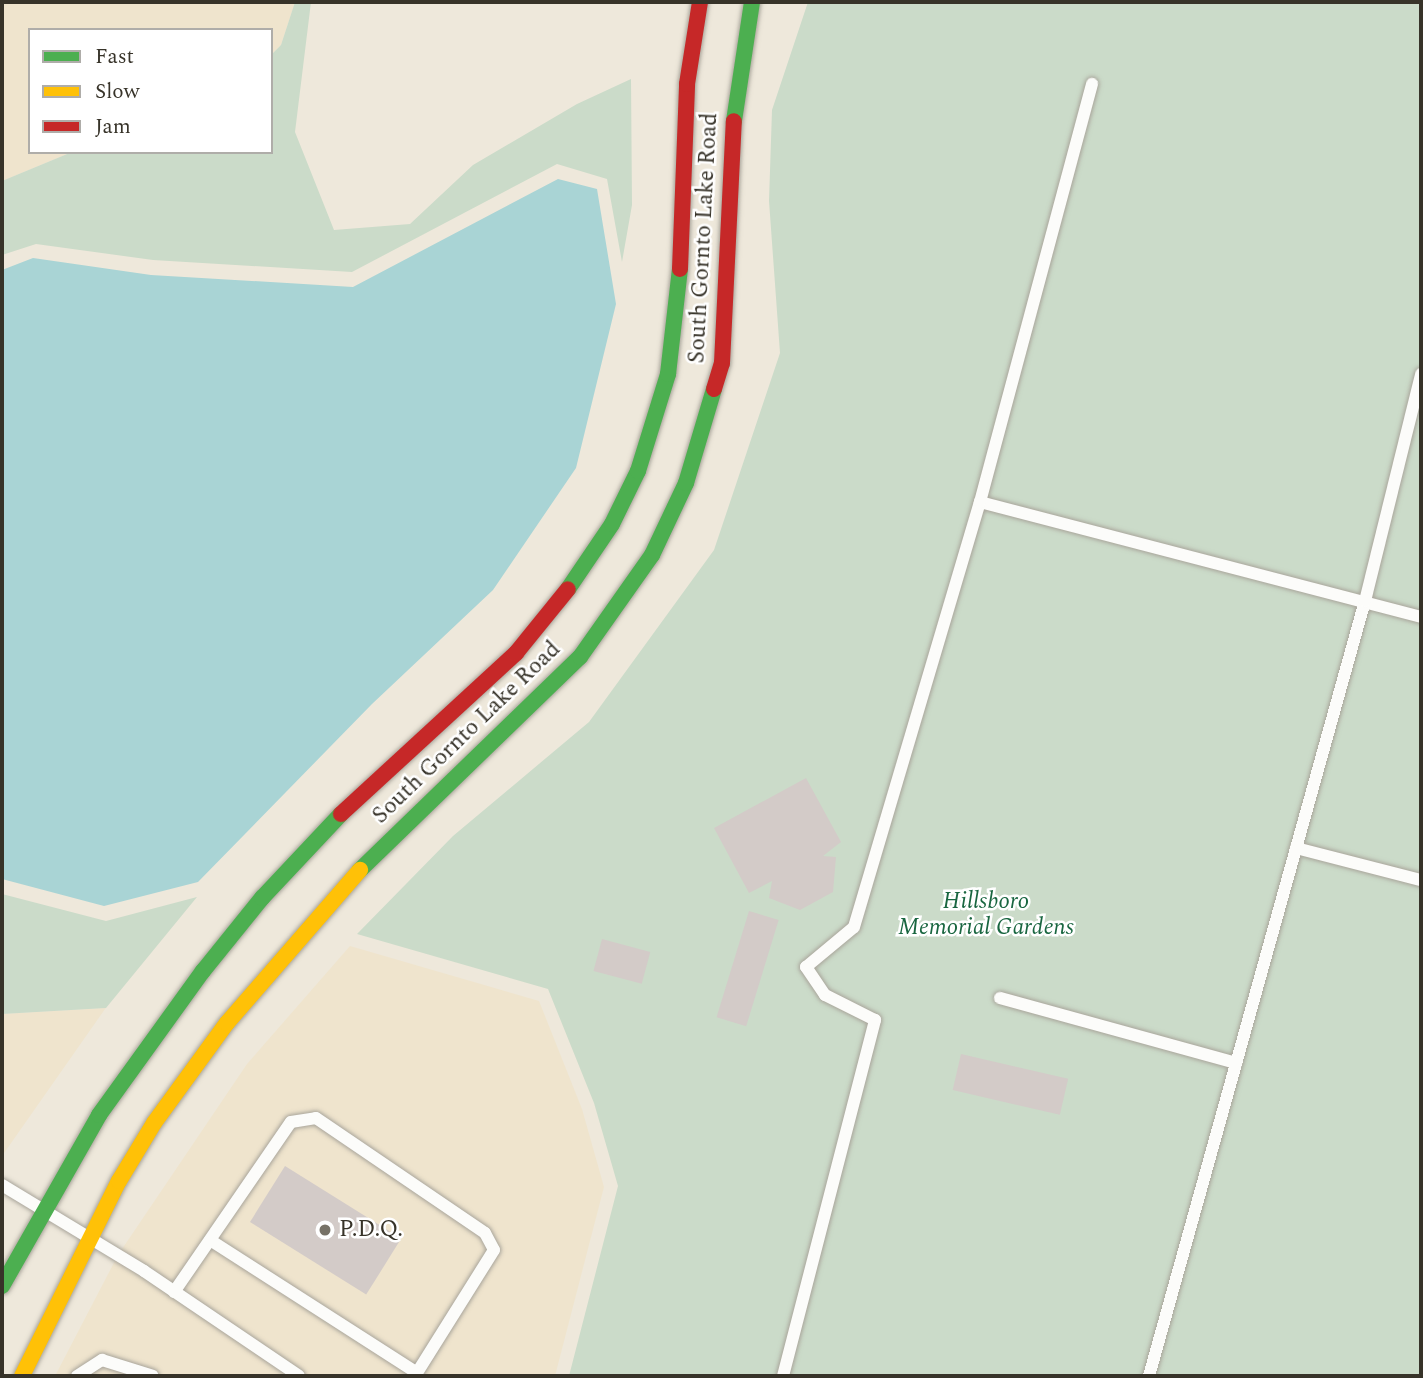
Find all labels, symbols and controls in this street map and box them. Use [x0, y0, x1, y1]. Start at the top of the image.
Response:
legend [28, 28, 273, 154]
text: Fast [95, 41, 134, 73]
text: Slow [95, 76, 139, 108]
text: Jam [95, 111, 131, 143]
street label: South Gornto Lake Road [684, 112, 724, 364]
street label: South Gornto Lake Road [367, 636, 567, 830]
park label: Hillsboro Memorial Gardens [898, 888, 1074, 942]
place label: P.D.Q. [339, 1216, 403, 1244]
marker: P.D.Q. [317, 1222, 333, 1238]

